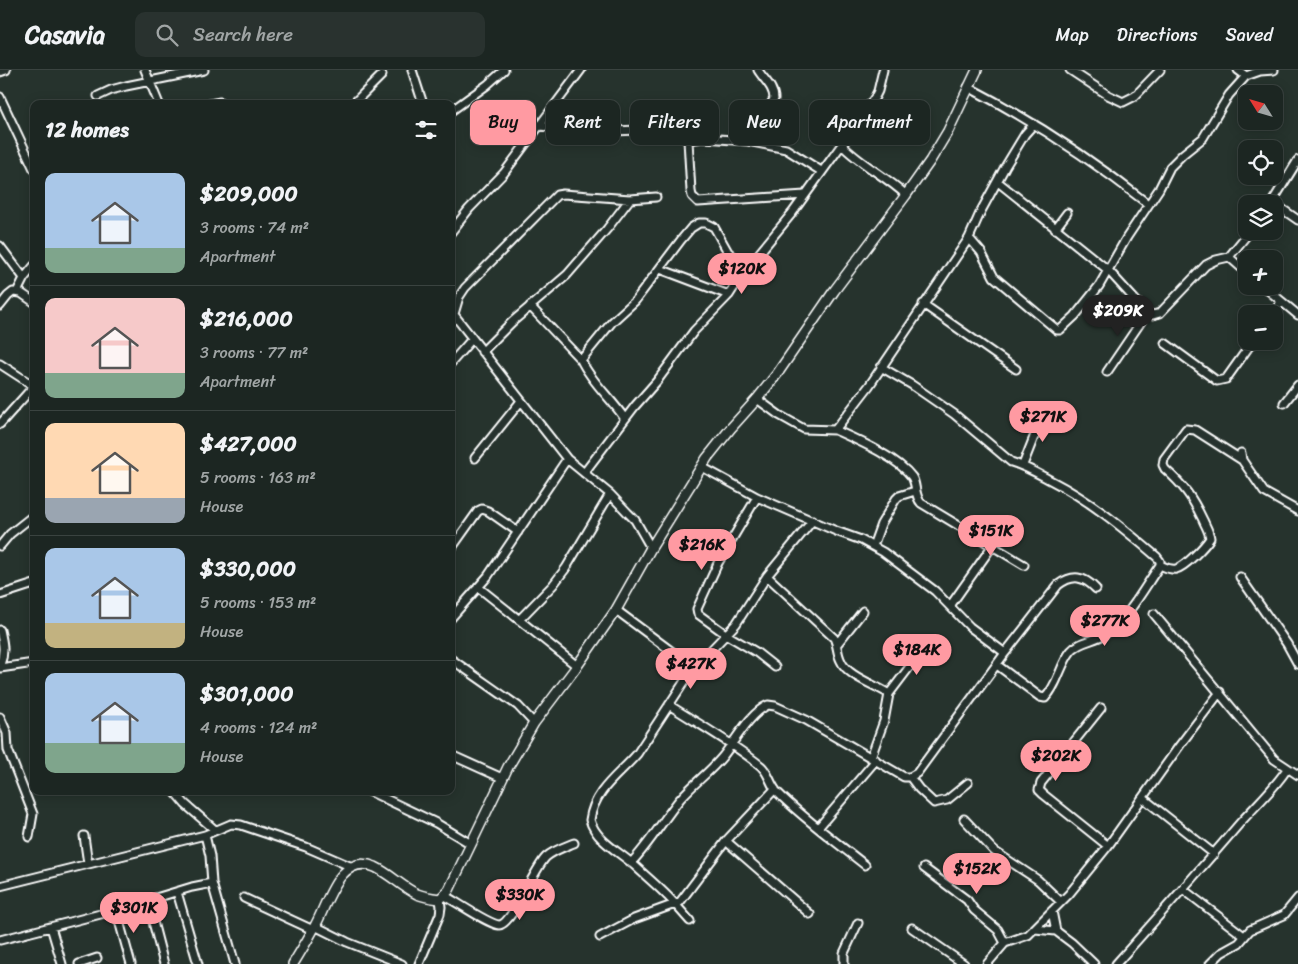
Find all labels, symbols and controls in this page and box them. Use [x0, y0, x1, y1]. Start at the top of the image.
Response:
search box [135, 12, 485, 57]
text: Casavia [25, 14, 105, 56]
text: Search here [193, 18, 293, 51]
text: Map [1056, 19, 1089, 51]
text: Directions [1117, 19, 1198, 51]
text: Saved [1226, 19, 1273, 51]
icon: search [153, 21, 181, 49]
north arrow [1238, 85, 1282, 130]
map controls [1238, 85, 1283, 350]
chip: Buy [470, 100, 536, 145]
chip: Rent [546, 100, 620, 145]
chip: Filters [630, 100, 719, 145]
chip: New [729, 100, 799, 145]
chip: Apartment [809, 100, 930, 145]
text: 12 homes [45, 111, 129, 149]
icon: filters [412, 116, 440, 144]
button: locate [1238, 140, 1283, 185]
text: $209,000 [200, 175, 298, 213]
icon: home [85, 193, 145, 253]
button: layers [1238, 195, 1283, 240]
text: 3 rooms · 74 m² [200, 213, 309, 242]
text: Apartment [200, 242, 276, 271]
button: + [1238, 250, 1283, 295]
pin: $120K [707, 252, 777, 295]
text: $120K [719, 254, 765, 283]
pin: $209K [1083, 294, 1153, 337]
text: $209K [1093, 296, 1143, 325]
text: $216,000 [200, 300, 293, 338]
button: − [1238, 305, 1283, 350]
icon: home [85, 318, 145, 378]
text: 3 rooms · 77 m² [200, 338, 308, 367]
text: Apartment [200, 367, 276, 396]
pin: $271K [1008, 400, 1078, 443]
text: $271K [1020, 402, 1066, 431]
text: $427,000 [200, 425, 297, 463]
icon: home [85, 443, 145, 503]
text: 5 rooms · 163 m² [200, 463, 316, 492]
text: House [200, 492, 243, 521]
pin: $151K [956, 514, 1026, 557]
text: $151K [969, 516, 1013, 545]
pin: $216K [667, 528, 737, 571]
text: $216K [679, 530, 725, 559]
text: $330,000 [200, 550, 296, 588]
icon: home [85, 568, 145, 628]
text: 5 rooms · 153 m² [200, 588, 316, 617]
pin: $277K [1070, 604, 1140, 647]
text: $277K [1081, 606, 1129, 635]
text: House [200, 617, 243, 646]
pin: $184K [882, 634, 952, 676]
text: $184K [893, 635, 941, 664]
pin: $427K [656, 648, 726, 690]
text: $427K [667, 649, 715, 678]
text: $301,000 [200, 675, 293, 713]
icon: home [85, 693, 145, 753]
text: 4 rooms · 124 m² [200, 713, 317, 742]
pin: $202K [1021, 740, 1091, 782]
text: $202K [1031, 741, 1081, 770]
text: House [200, 742, 243, 771]
pin: $152K [942, 852, 1012, 895]
text: $152K [954, 854, 1000, 883]
pin: $330K [485, 878, 555, 921]
text: $330K [496, 880, 544, 909]
pin: $301K [99, 892, 169, 934]
text: $301K [111, 893, 157, 922]

